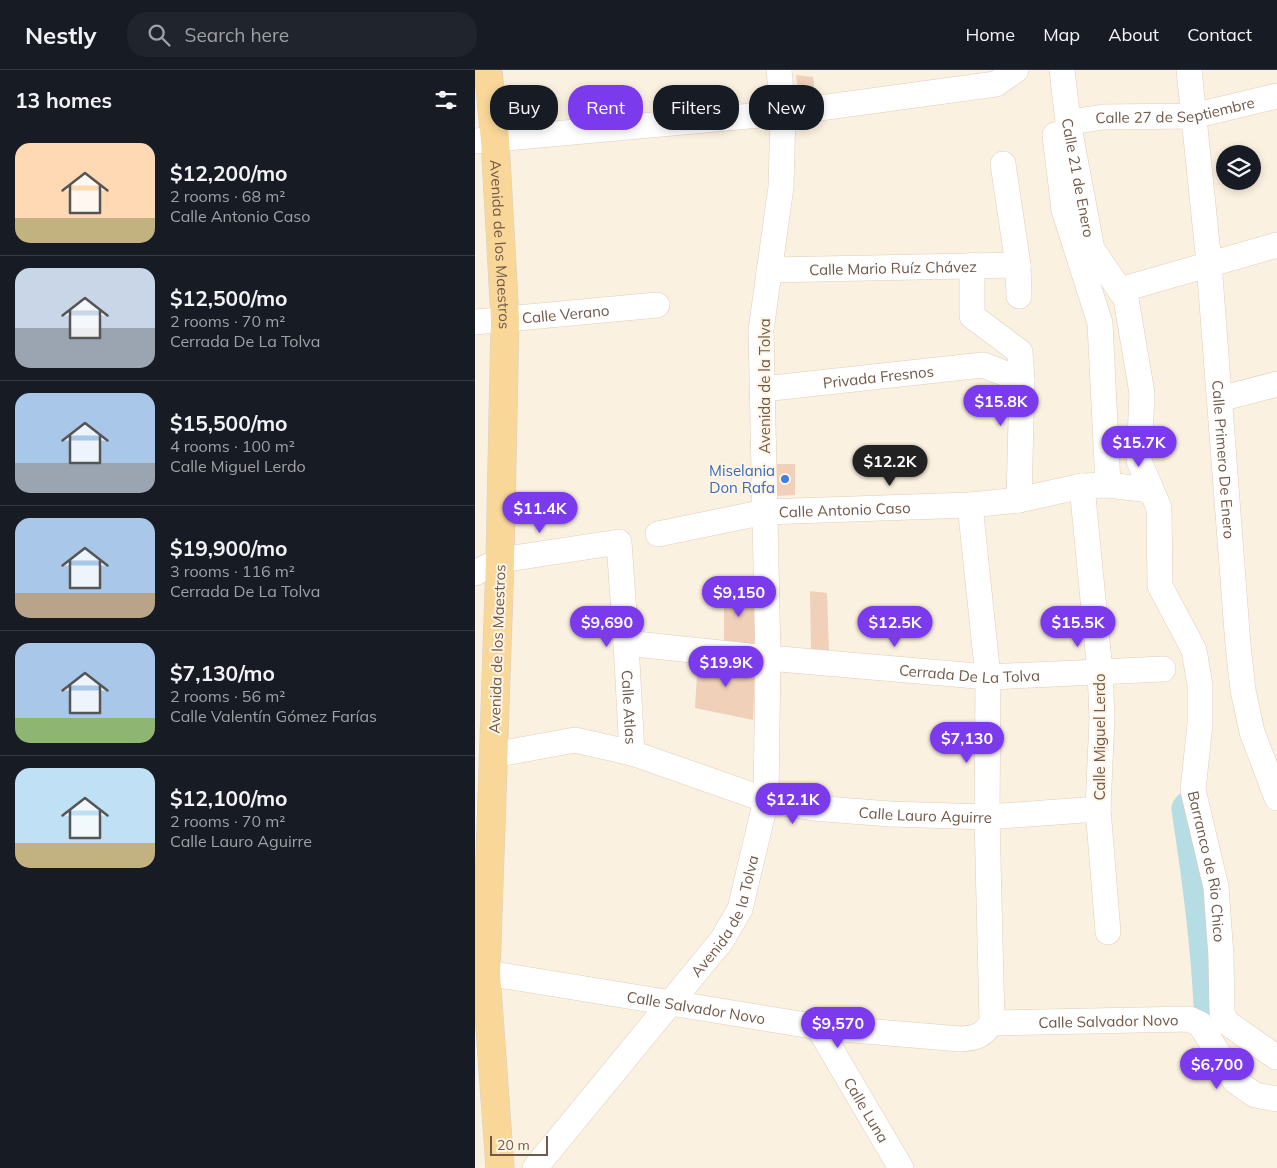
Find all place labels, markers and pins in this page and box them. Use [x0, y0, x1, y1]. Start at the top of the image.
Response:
pin: $15.8K [960, 384, 1042, 427]
pin: $15.7K [1098, 426, 1180, 468]
pin: $12.2K [849, 444, 931, 487]
place label: Miselania Don Rafa [709, 461, 775, 497]
marker: Miselania Don Rafa [779, 473, 791, 485]
pin: $11.4K [499, 492, 581, 534]
pin: $9,150 [698, 576, 780, 618]
pin: $9,690 [566, 606, 648, 648]
pin: $12.5K [854, 606, 936, 648]
pin: $15.5K [1037, 606, 1119, 648]
pin: $19.9K [685, 646, 767, 688]
pin: $7,130 [926, 722, 1008, 764]
pin: $12.1K [752, 782, 834, 825]
pin: $9,570 [797, 1006, 879, 1049]
pin: $6,700 [1176, 1048, 1258, 1090]

